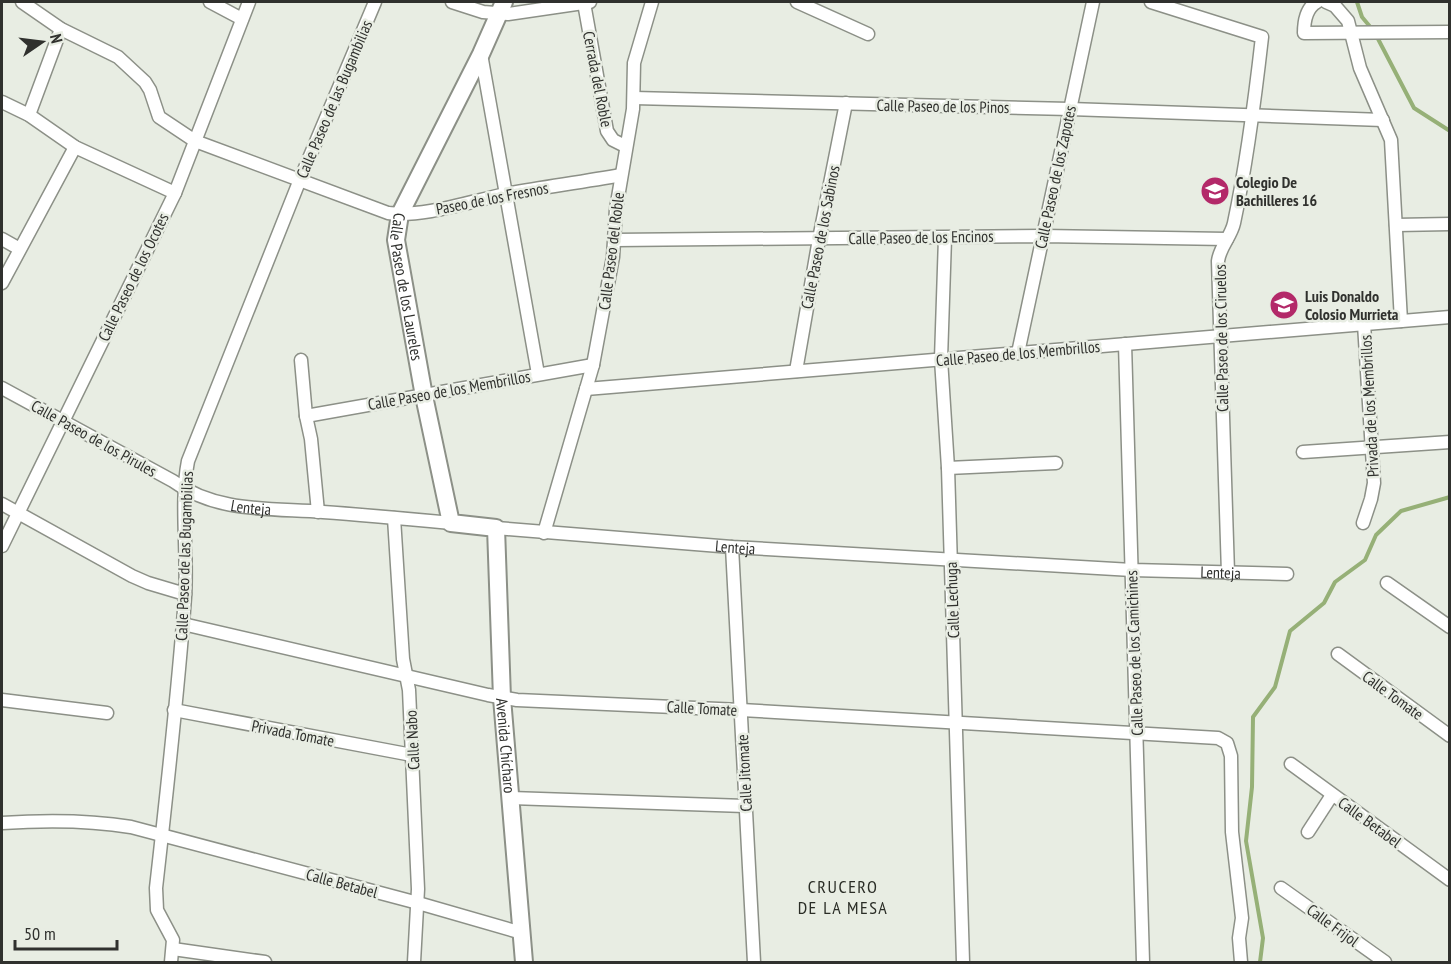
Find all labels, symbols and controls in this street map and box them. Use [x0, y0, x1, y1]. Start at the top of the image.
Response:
north arrow [12, 12, 72, 72]
street label: Calle Paseo de las Bugambilias [292, 17, 376, 181]
street label: Cerrada del Roble [579, 29, 617, 129]
text: N [46, 32, 67, 45]
street label: Calle Paseo de los Pinos [876, 95, 1010, 117]
street label: Calle Paseo de los Zapotes [1030, 104, 1080, 250]
street label: Calle Paseo de los Sabinos [796, 164, 844, 310]
place label: Colegio De Bachilleres 16 [1236, 172, 1318, 210]
school or university icon: Colegio De Bachilleres 16 [1199, 175, 1231, 207]
street label: Paseo de los Fresnos [434, 177, 550, 219]
street label: Calle Paseo del Roble [594, 191, 628, 311]
street label: Calle Paseo de los Ocotes [93, 210, 173, 344]
street label: Calle Paseo de los Laureles [386, 212, 427, 362]
street label: Calle Paseo de los Encinos [848, 226, 994, 248]
street label: Calle Paseo de los Ciruelos [1210, 264, 1232, 412]
place label: Luis Donaldo Colosio Murrieta [1305, 286, 1399, 324]
school or university icon: Luis Donaldo Colosio Murrieta [1268, 289, 1300, 321]
street label: Privada de los Membrillos [1355, 335, 1383, 477]
street label: Calle Paseo de los Membrillos [935, 336, 1101, 370]
street label: Calle Paseo de los Membrillos [366, 366, 532, 414]
street label: Calle Paseo de los Pirules [28, 395, 160, 481]
street label: Calle Paseo de las Bugambilias [171, 471, 197, 641]
street label: Lenteja [229, 495, 272, 519]
street label: Lenteja [714, 536, 756, 558]
street label: Calle Lechuga [941, 561, 963, 639]
street label: Lenteja [1200, 562, 1241, 583]
street label: Calle Paseo de los Camichines [1121, 570, 1147, 736]
street label: Calle Tomate [1359, 666, 1427, 724]
street label: Calle Tomate [666, 696, 738, 720]
street label: Avenida Chícharo [492, 697, 520, 794]
street label: Calle Nabo [400, 710, 424, 770]
street label: Privada Tomate [250, 715, 336, 751]
street label: Calle Jitomate [732, 734, 756, 812]
street label: Calle Betabel [1335, 792, 1406, 852]
street label: Calle Betabel [304, 864, 380, 902]
district label: CRUCERO DE LA MESA [798, 875, 888, 919]
street label: Calle Frijol [1303, 899, 1363, 951]
scale bar [15, 913, 117, 951]
text: 50 m [24, 922, 56, 945]

